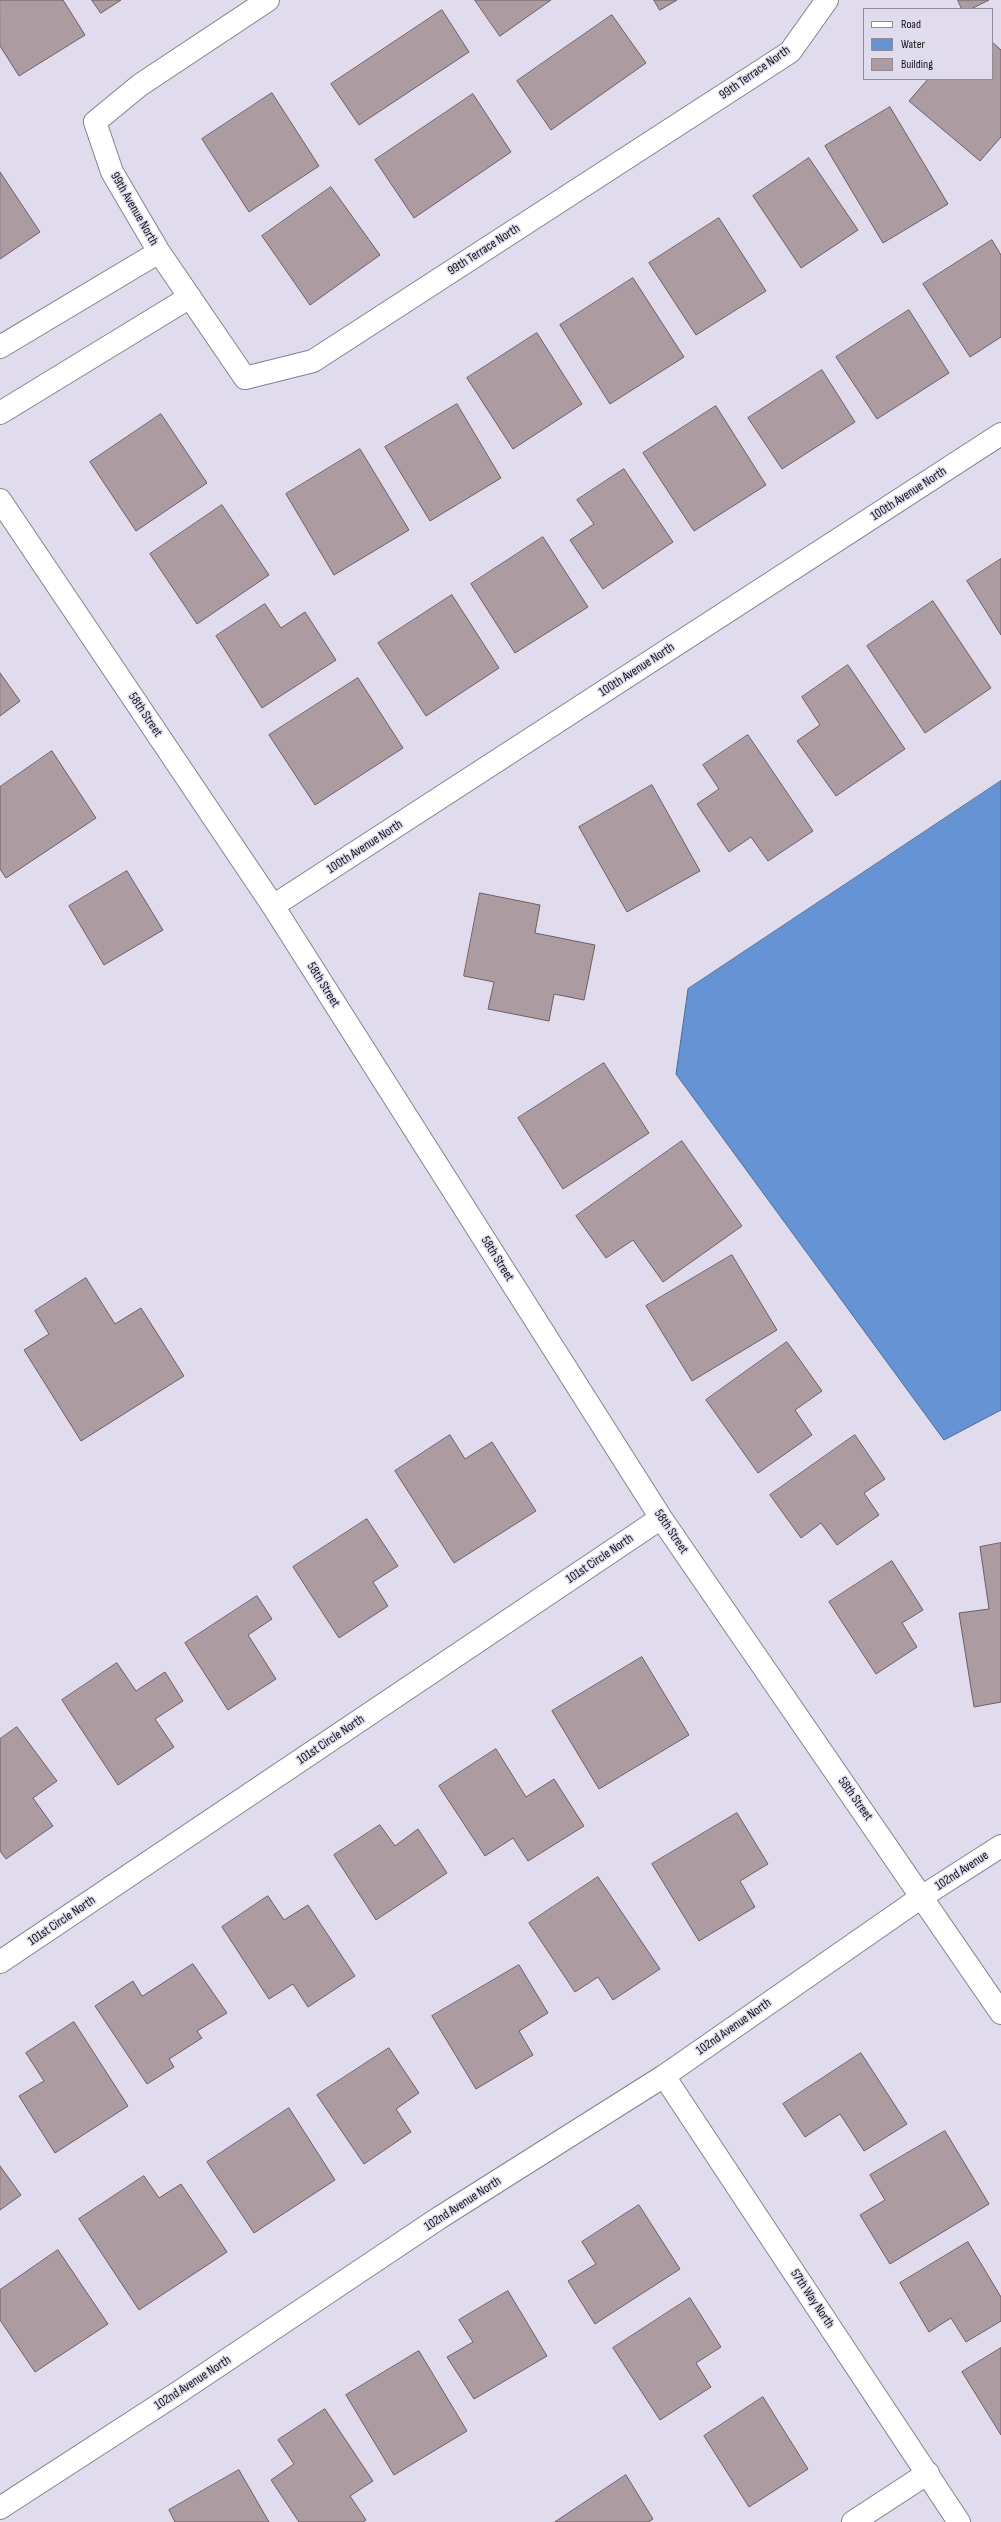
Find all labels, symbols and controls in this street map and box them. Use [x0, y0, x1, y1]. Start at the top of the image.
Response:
legend [863, 8, 993, 80]
text: Road [901, 17, 921, 32]
text: Water [901, 37, 925, 52]
street label: 99th Terrace North [717, 43, 793, 103]
text: Building [901, 57, 933, 72]
street label: 99th Avenue North [107, 169, 161, 249]
street label: 99th Terrace North [445, 221, 523, 279]
street label: 100th Avenue North [868, 464, 950, 524]
street label: 100th Avenue North [596, 640, 678, 700]
street label: 58th Street [125, 690, 165, 740]
street label: 100th Avenue North [324, 817, 406, 877]
street label: 58th Street [303, 960, 343, 1010]
street label: 58th Street [477, 1234, 517, 1284]
street label: 58th Street [651, 1507, 691, 1557]
street label: 101st Circle North [563, 1531, 637, 1587]
street label: 101st Circle North [294, 1712, 368, 1768]
street label: 58th Street [834, 1774, 876, 1824]
street label: 102nd Avenue [932, 1848, 992, 1894]
street label: 101st Circle North [25, 1893, 99, 1949]
street label: 102nd Avenue North [693, 1995, 775, 2059]
street label: 102nd Avenue North [422, 2173, 504, 2235]
street label: 57th Way North [787, 2267, 837, 2331]
street label: 102nd Avenue North [152, 2352, 234, 2414]

